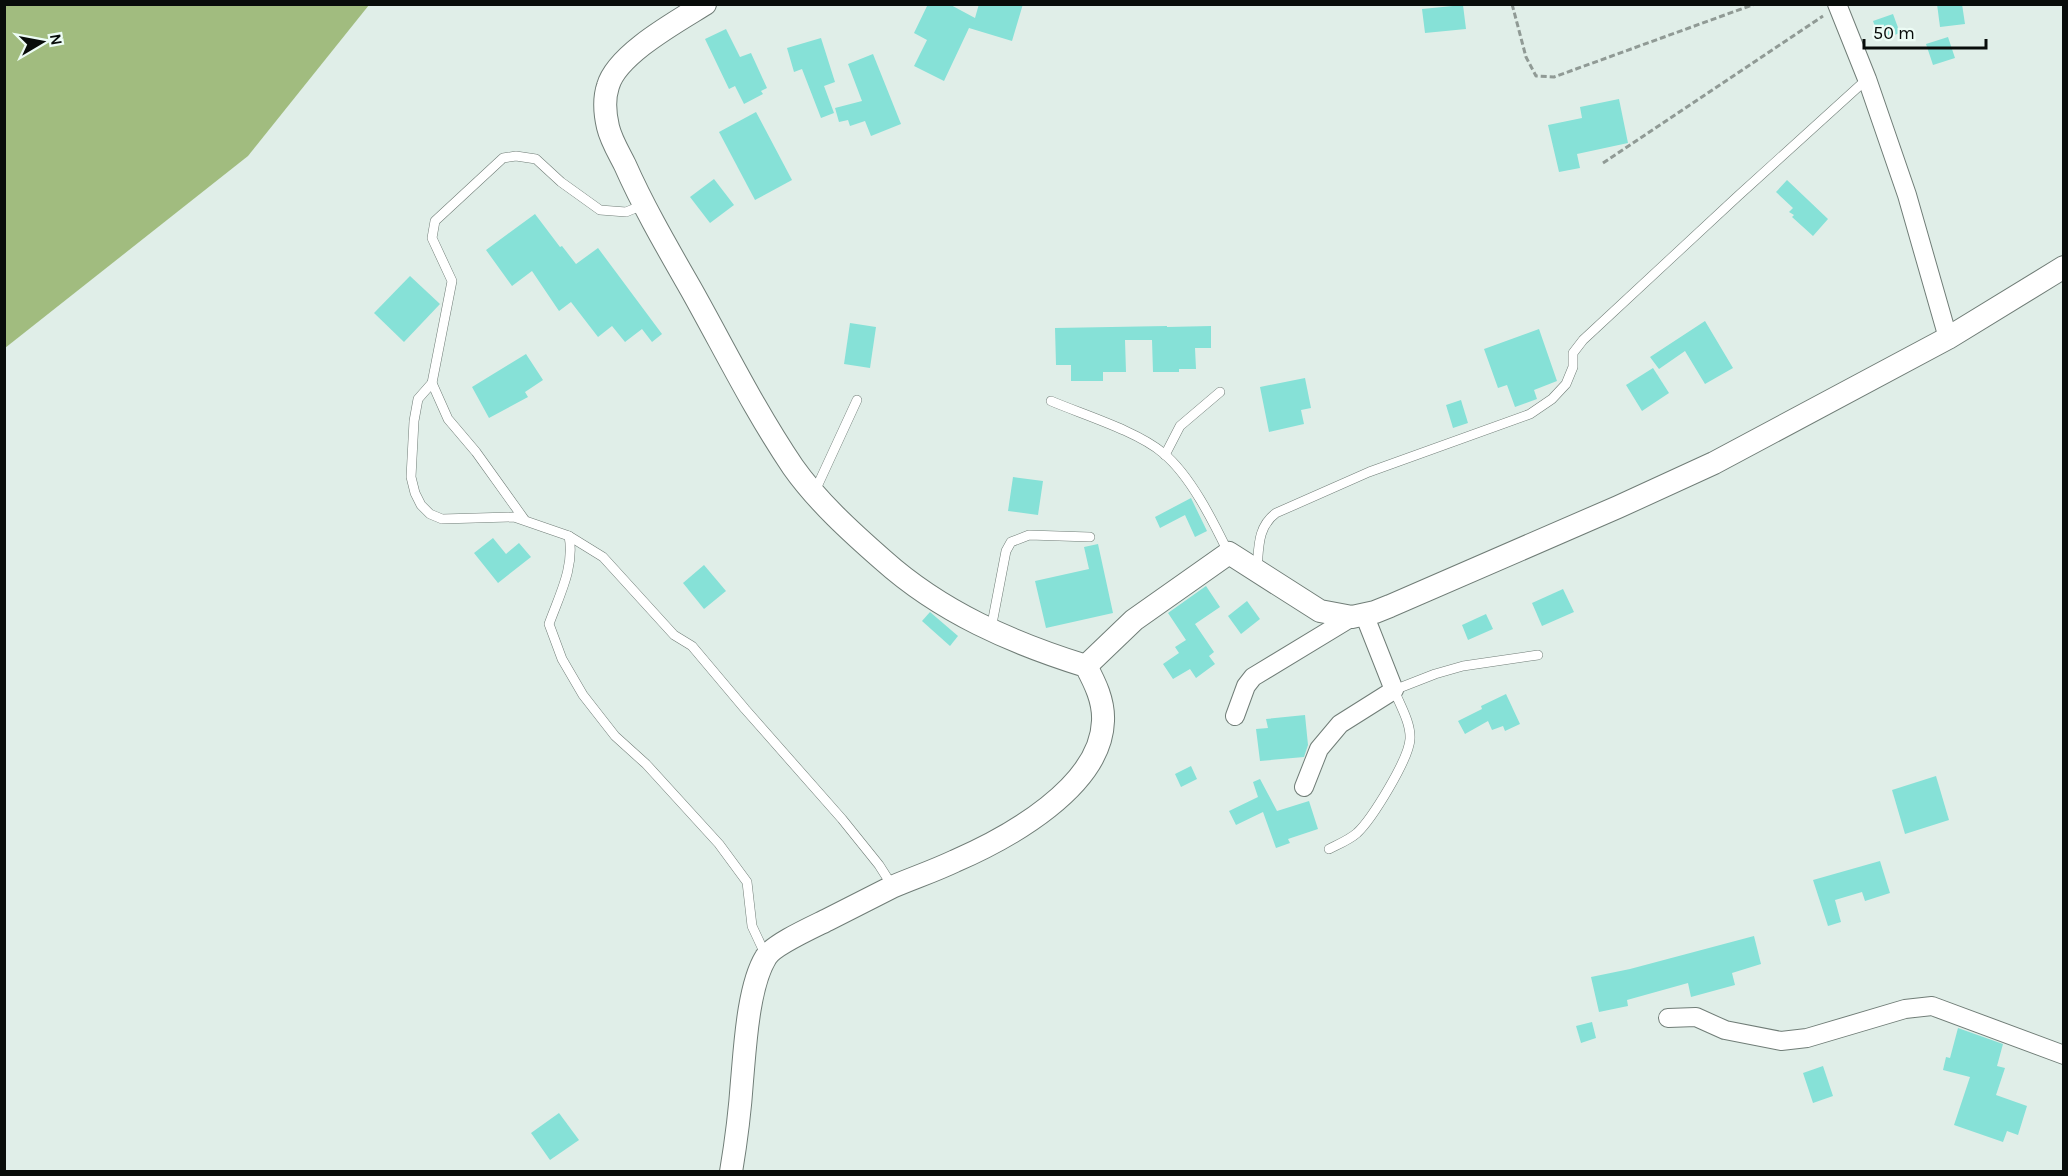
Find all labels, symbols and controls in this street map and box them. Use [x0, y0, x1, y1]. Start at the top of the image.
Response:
north arrow [12, 12, 72, 72]
scale bar [1864, 12, 1986, 50]
text: 50 m [1873, 22, 1915, 44]
text: N [46, 32, 67, 47]

